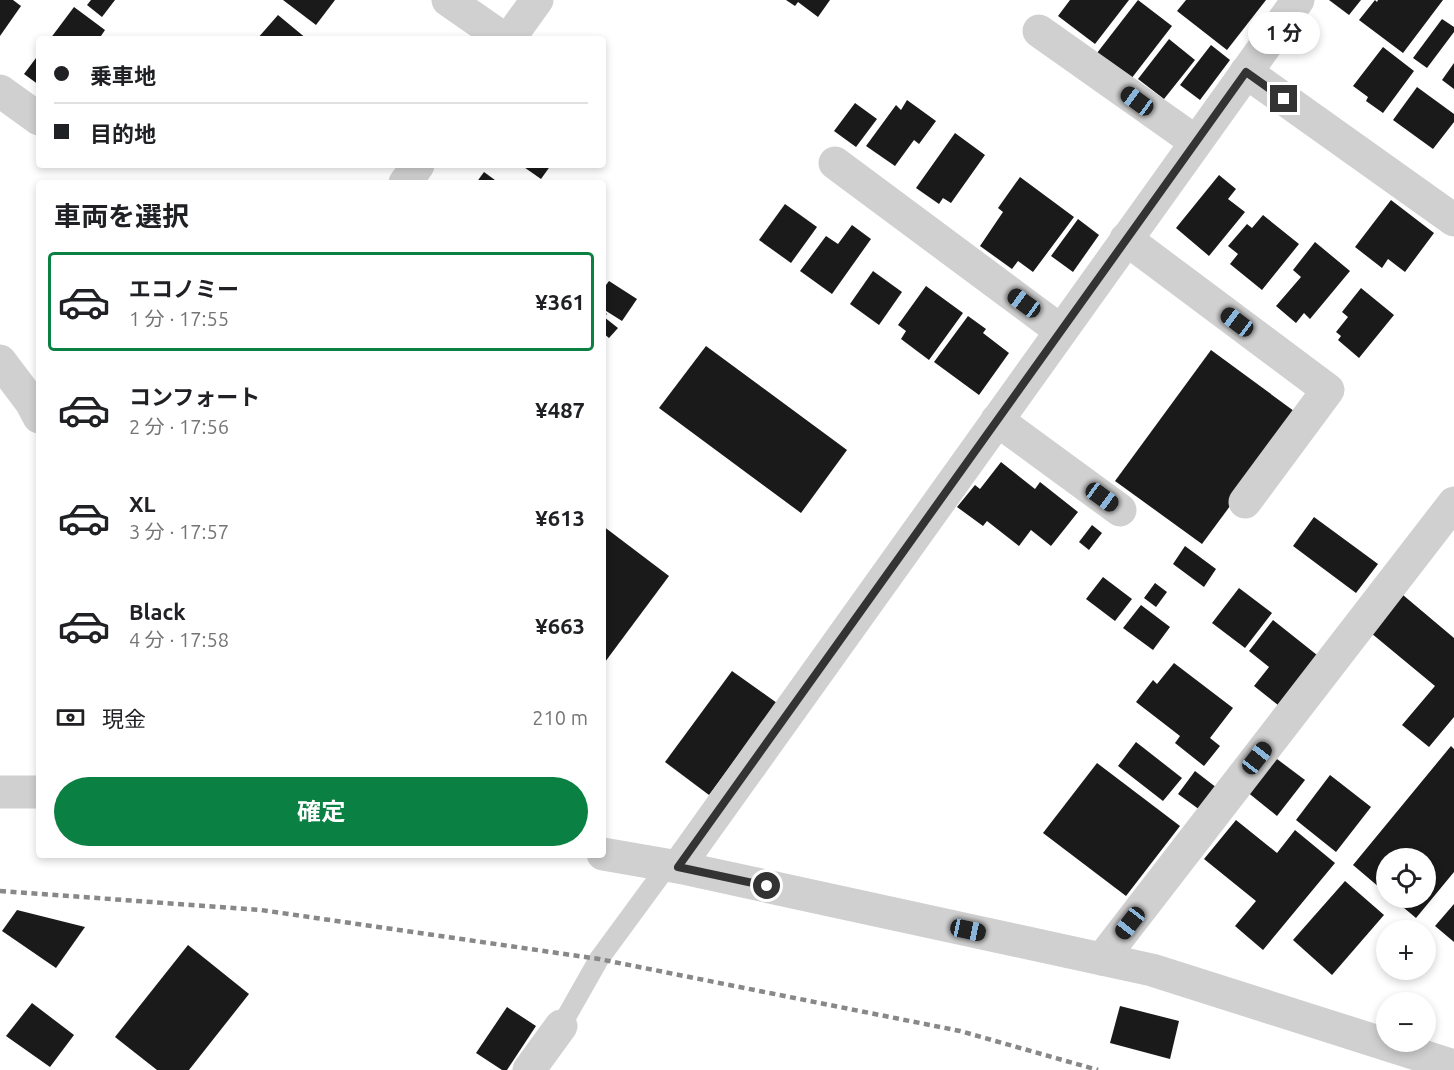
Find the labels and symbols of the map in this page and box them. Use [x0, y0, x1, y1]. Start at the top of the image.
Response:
callout: 1 分 [1248, 12, 1320, 54]
car [1117, 83, 1157, 119]
route end [1270, 85, 1297, 112]
car [1004, 285, 1044, 321]
car [1217, 304, 1257, 340]
car [1082, 479, 1122, 515]
car [1239, 738, 1275, 778]
route start [753, 872, 780, 899]
car [1112, 903, 1148, 943]
car [949, 917, 987, 943]

